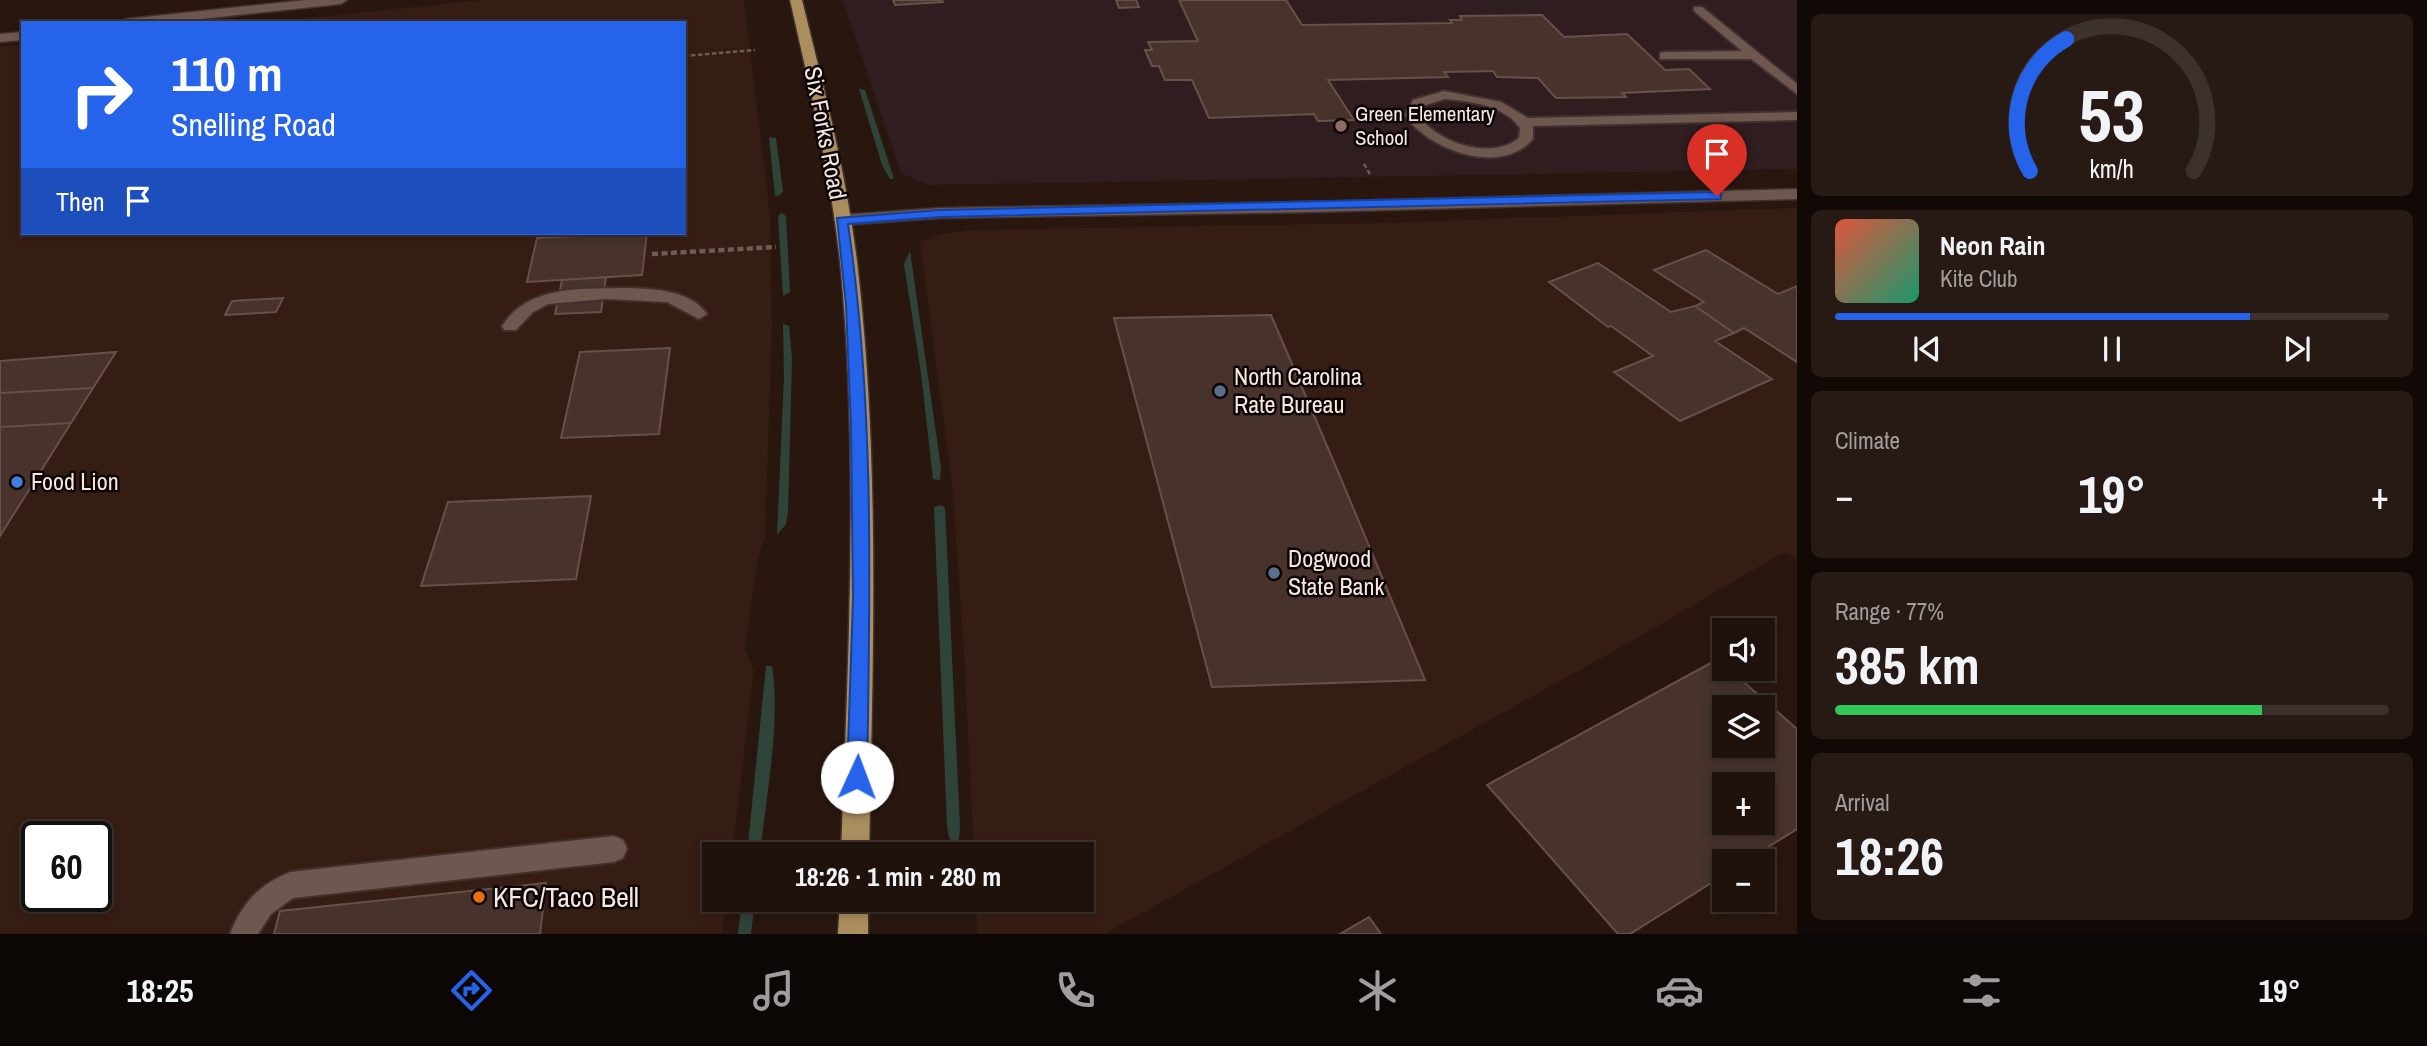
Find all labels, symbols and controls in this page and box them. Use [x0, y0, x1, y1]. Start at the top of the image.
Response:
text: 110 m [171, 40, 283, 106]
icon: right [56, 49, 147, 140]
street label: Six Forks Road [797, 64, 855, 202]
text: 53 [2079, 66, 2145, 164]
place label: Green Elementary School [1355, 99, 1495, 152]
text: Snelling Road [171, 103, 336, 146]
marker: Green Elementary School [1333, 118, 1349, 134]
pin [1687, 124, 1747, 196]
icon: arrive [1698, 135, 1736, 173]
text: km/h [2090, 152, 2134, 186]
icon: arrive [119, 182, 157, 220]
text: Then [56, 184, 105, 219]
text: Neon Rain [1940, 228, 2045, 263]
text: Kite Club [1940, 263, 2018, 294]
icon: previous [1908, 330, 1946, 368]
icon: pause [2093, 330, 2131, 368]
icon: next [2278, 330, 2316, 368]
place label: North Carolina Rate Bureau [1234, 360, 1362, 420]
marker: North Carolina Rate Bureau [1212, 383, 1228, 399]
text: Climate [1835, 425, 1900, 456]
text: 19° [2078, 459, 2146, 529]
place label: Food Lion [31, 465, 119, 497]
text: − [1835, 470, 1853, 521]
text: + [2371, 470, 2389, 521]
marker: Food Lion [9, 474, 25, 490]
place label: Dogwood State Bank [1288, 542, 1384, 602]
marker: Dogwood State Bank [1266, 565, 1282, 581]
text: Range · 77% [1835, 596, 1944, 627]
map controls [1712, 618, 1775, 912]
button: sound [1712, 618, 1775, 681]
text: 385 km [1835, 630, 1980, 700]
button: layers [1712, 695, 1775, 758]
position arrow [820, 740, 894, 814]
button: + [1712, 772, 1775, 835]
text: Arrival [1835, 787, 1890, 818]
speed limit sign: 60 [21, 821, 112, 912]
text: 18:26 [1835, 821, 1944, 891]
button: − [1712, 849, 1775, 912]
text: 18:26 · 1 min · 280 m [795, 859, 1001, 894]
place label: KFC/Taco Bell [493, 878, 639, 916]
marker: KFC/Taco Bell [471, 889, 487, 905]
icon: directions [447, 966, 496, 1015]
icon: music [749, 966, 798, 1015]
icon: phone [1051, 966, 1100, 1015]
icon: climate [1353, 966, 1402, 1015]
icon: car [1655, 966, 1704, 1015]
icon: filters [1957, 966, 2006, 1015]
text: 18:25 [126, 969, 194, 1012]
text: 19° [2258, 969, 2300, 1012]

